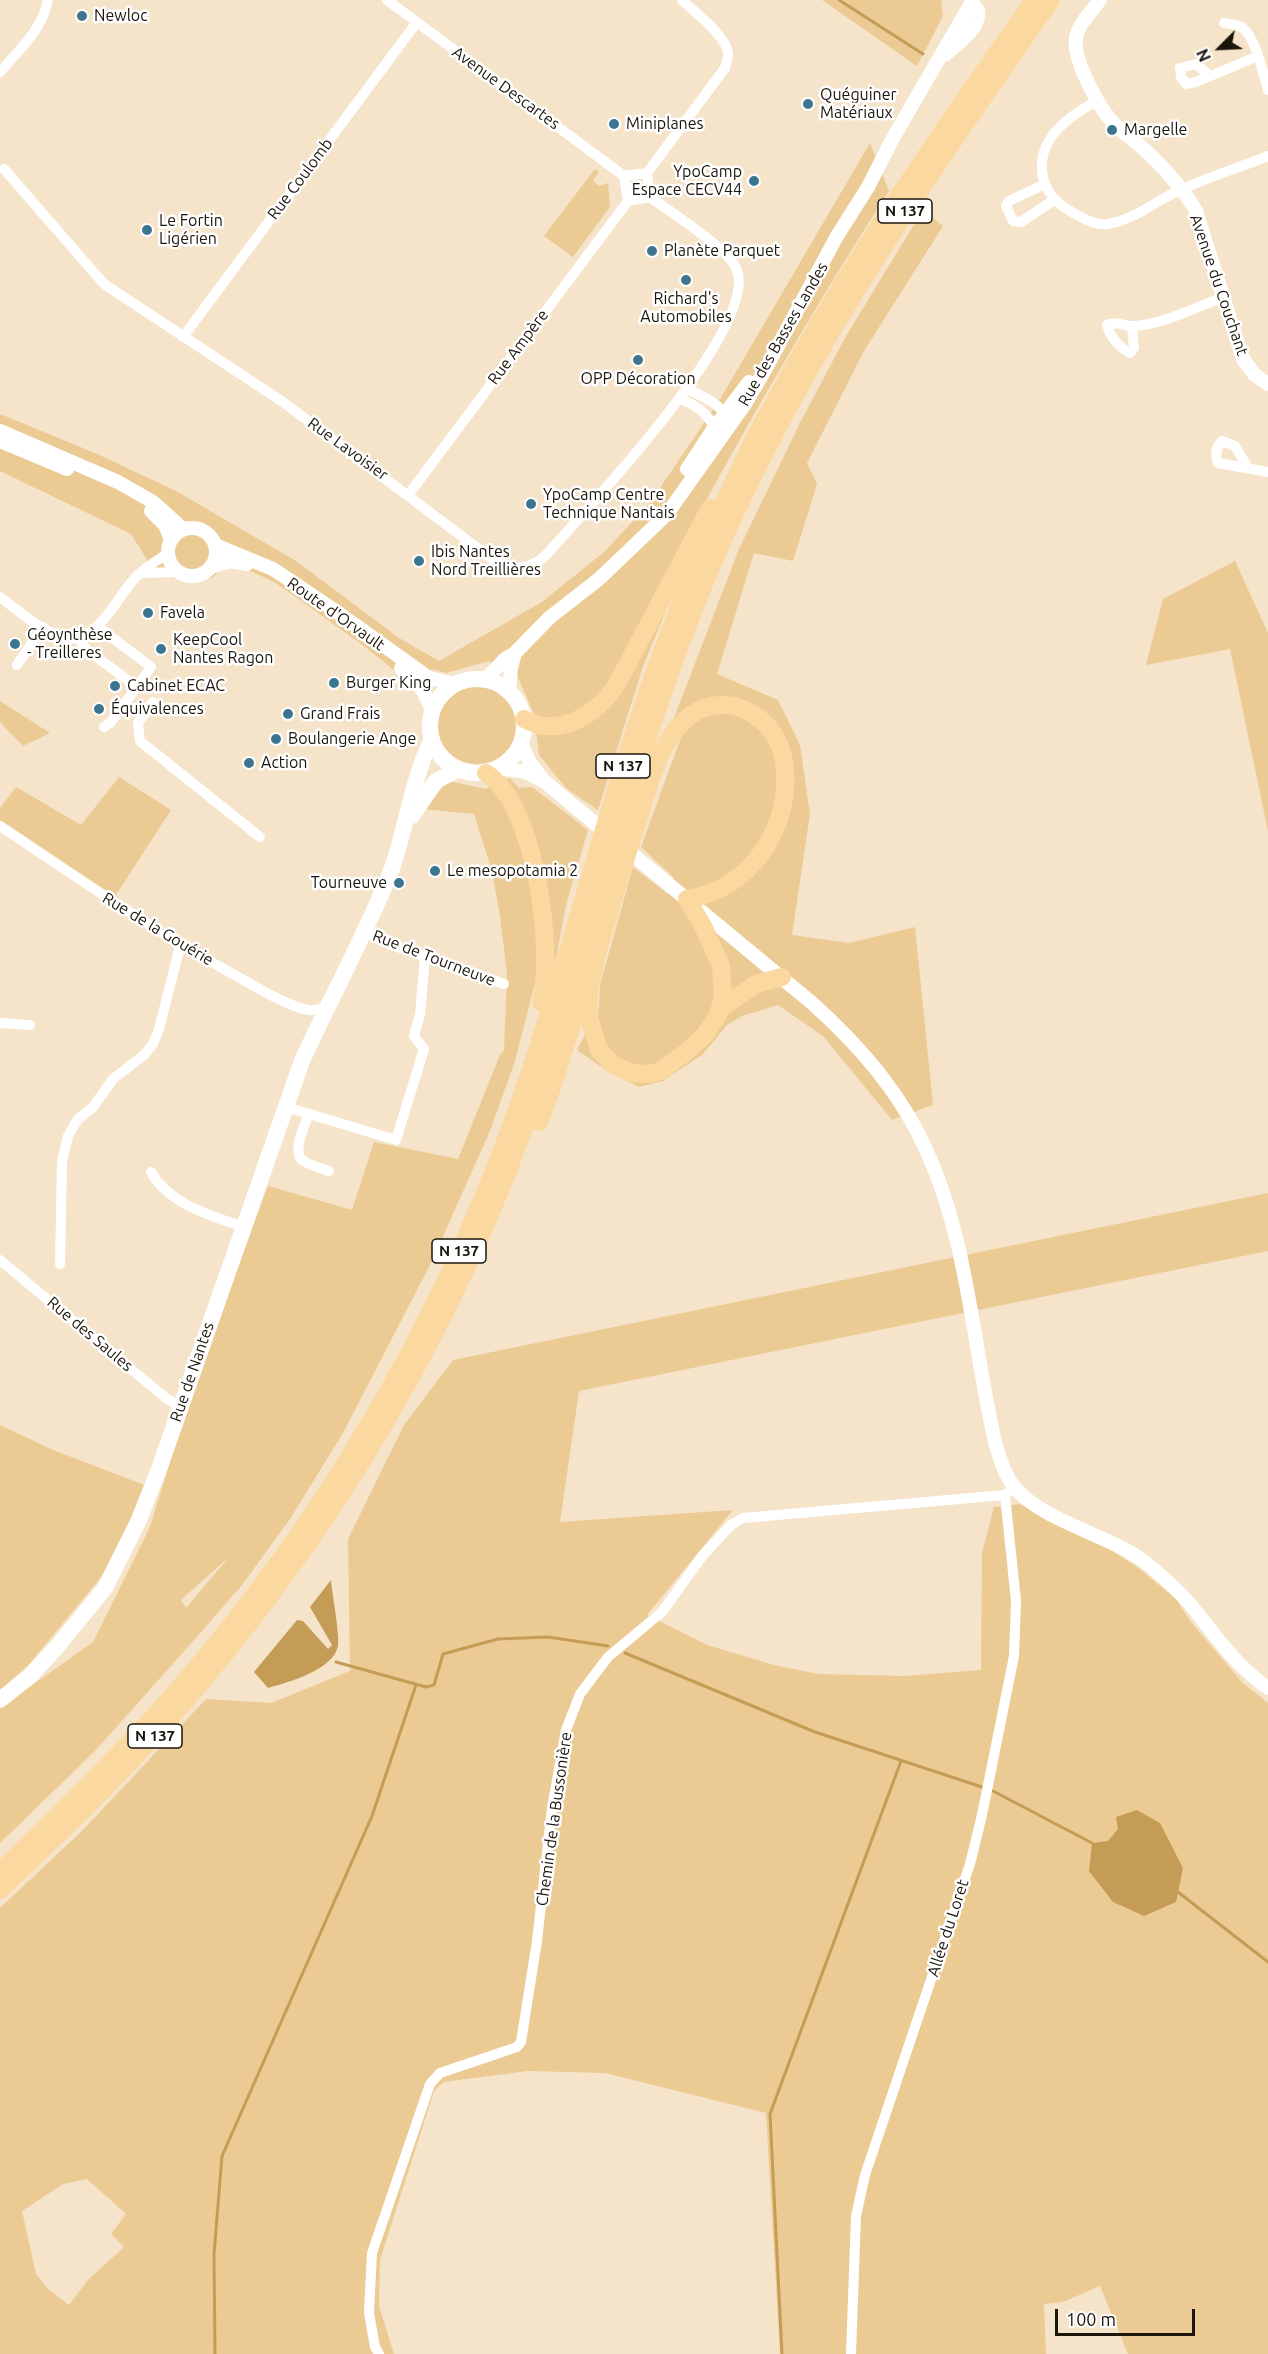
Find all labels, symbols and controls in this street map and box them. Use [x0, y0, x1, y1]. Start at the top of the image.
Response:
place label: Newloc [94, 6, 148, 26]
marker: Newloc [75, 9, 89, 23]
north arrow [1190, 18, 1250, 78]
street label: Avenue Descartes [448, 43, 564, 133]
text: N [1193, 46, 1214, 64]
place label: Quéguiner Matériaux [820, 85, 897, 123]
marker: Quéguiner Matériaux [801, 97, 815, 111]
place label: Miniplanes [626, 114, 704, 134]
marker: Miniplanes [607, 117, 621, 131]
place label: Margelle [1124, 120, 1187, 140]
marker: Margelle [1105, 123, 1119, 137]
street label: Rue Coulomb [263, 135, 337, 223]
place label: YpoCamp Espace CECV44 [632, 162, 742, 200]
marker: YpoCamp Espace CECV44 [747, 174, 761, 188]
road number: N 137 [878, 199, 932, 223]
place label: Le Fortin Ligérien [159, 211, 223, 249]
street label: Avenue du Couchant [1186, 212, 1252, 358]
marker: Le Fortin Ligérien [140, 223, 154, 237]
place label: Planète Parquet [664, 241, 780, 261]
marker: Planète Parquet [645, 244, 659, 258]
street label: Rue des Basses Landes [734, 259, 832, 409]
marker: Richard's Automobiles [679, 273, 693, 287]
place label: Richard's Automobiles [640, 289, 732, 327]
street label: Rue Ampère [484, 306, 552, 388]
marker: OPP Décoration [631, 353, 645, 367]
place label: OPP Décoration [580, 369, 696, 389]
street label: Rue Lavoisier [304, 413, 392, 485]
place label: YpoCamp Centre Technique Nantais [543, 485, 675, 523]
marker: YpoCamp Centre Technique Nantais [524, 497, 538, 511]
place label: Ibis Nantes Nord Treillières [431, 542, 541, 580]
marker: Ibis Nantes Nord Treillières [412, 554, 426, 568]
street label: Route d'Orvault [284, 573, 388, 655]
place label: Favela [160, 603, 205, 623]
marker: Favela [141, 606, 155, 620]
place label: Géoynthèse - Treilleres [27, 625, 113, 663]
place label: KeepCool Nantes Ragon [173, 630, 273, 668]
marker: Géoynthèse - Treilleres [8, 637, 22, 651]
marker: KeepCool Nantes Ragon [154, 642, 168, 656]
place label: Burger King [346, 673, 431, 693]
place label: Cabinet ECAC [127, 676, 225, 696]
marker: Burger King [327, 676, 341, 690]
marker: Cabinet ECAC [108, 679, 122, 693]
place label: Équivalences [111, 699, 204, 719]
marker: Équivalences [92, 702, 106, 716]
place label: Grand Frais [300, 704, 380, 724]
marker: Grand Frais [281, 707, 295, 721]
place label: Boulangerie Ange [288, 729, 416, 749]
marker: Boulangerie Ange [269, 732, 283, 746]
place label: Action [261, 753, 307, 773]
road number: N 137 [596, 754, 650, 778]
marker: Action [242, 756, 256, 770]
place label: Le mesopotamia 2 [447, 861, 578, 881]
marker: Le mesopotamia 2 [428, 864, 442, 878]
place label: Tourneuve [311, 873, 387, 893]
marker: Tourneuve [392, 876, 406, 890]
street label: Rue de la Gouérie [99, 888, 217, 970]
street label: Rue de Tourneuve [370, 926, 498, 990]
road number: N 137 [432, 1239, 486, 1263]
street label: Rue des Saules [43, 1293, 137, 1375]
street label: Rue de Nantes [166, 1320, 218, 1424]
road number: N 137 [128, 1724, 182, 1748]
street label: Chemin de la Bussonière [532, 1731, 576, 1907]
street label: Allée du Loret [923, 1877, 973, 1979]
scale bar [1058, 2297, 1198, 2335]
text: 100 m [1066, 2309, 1116, 2329]

